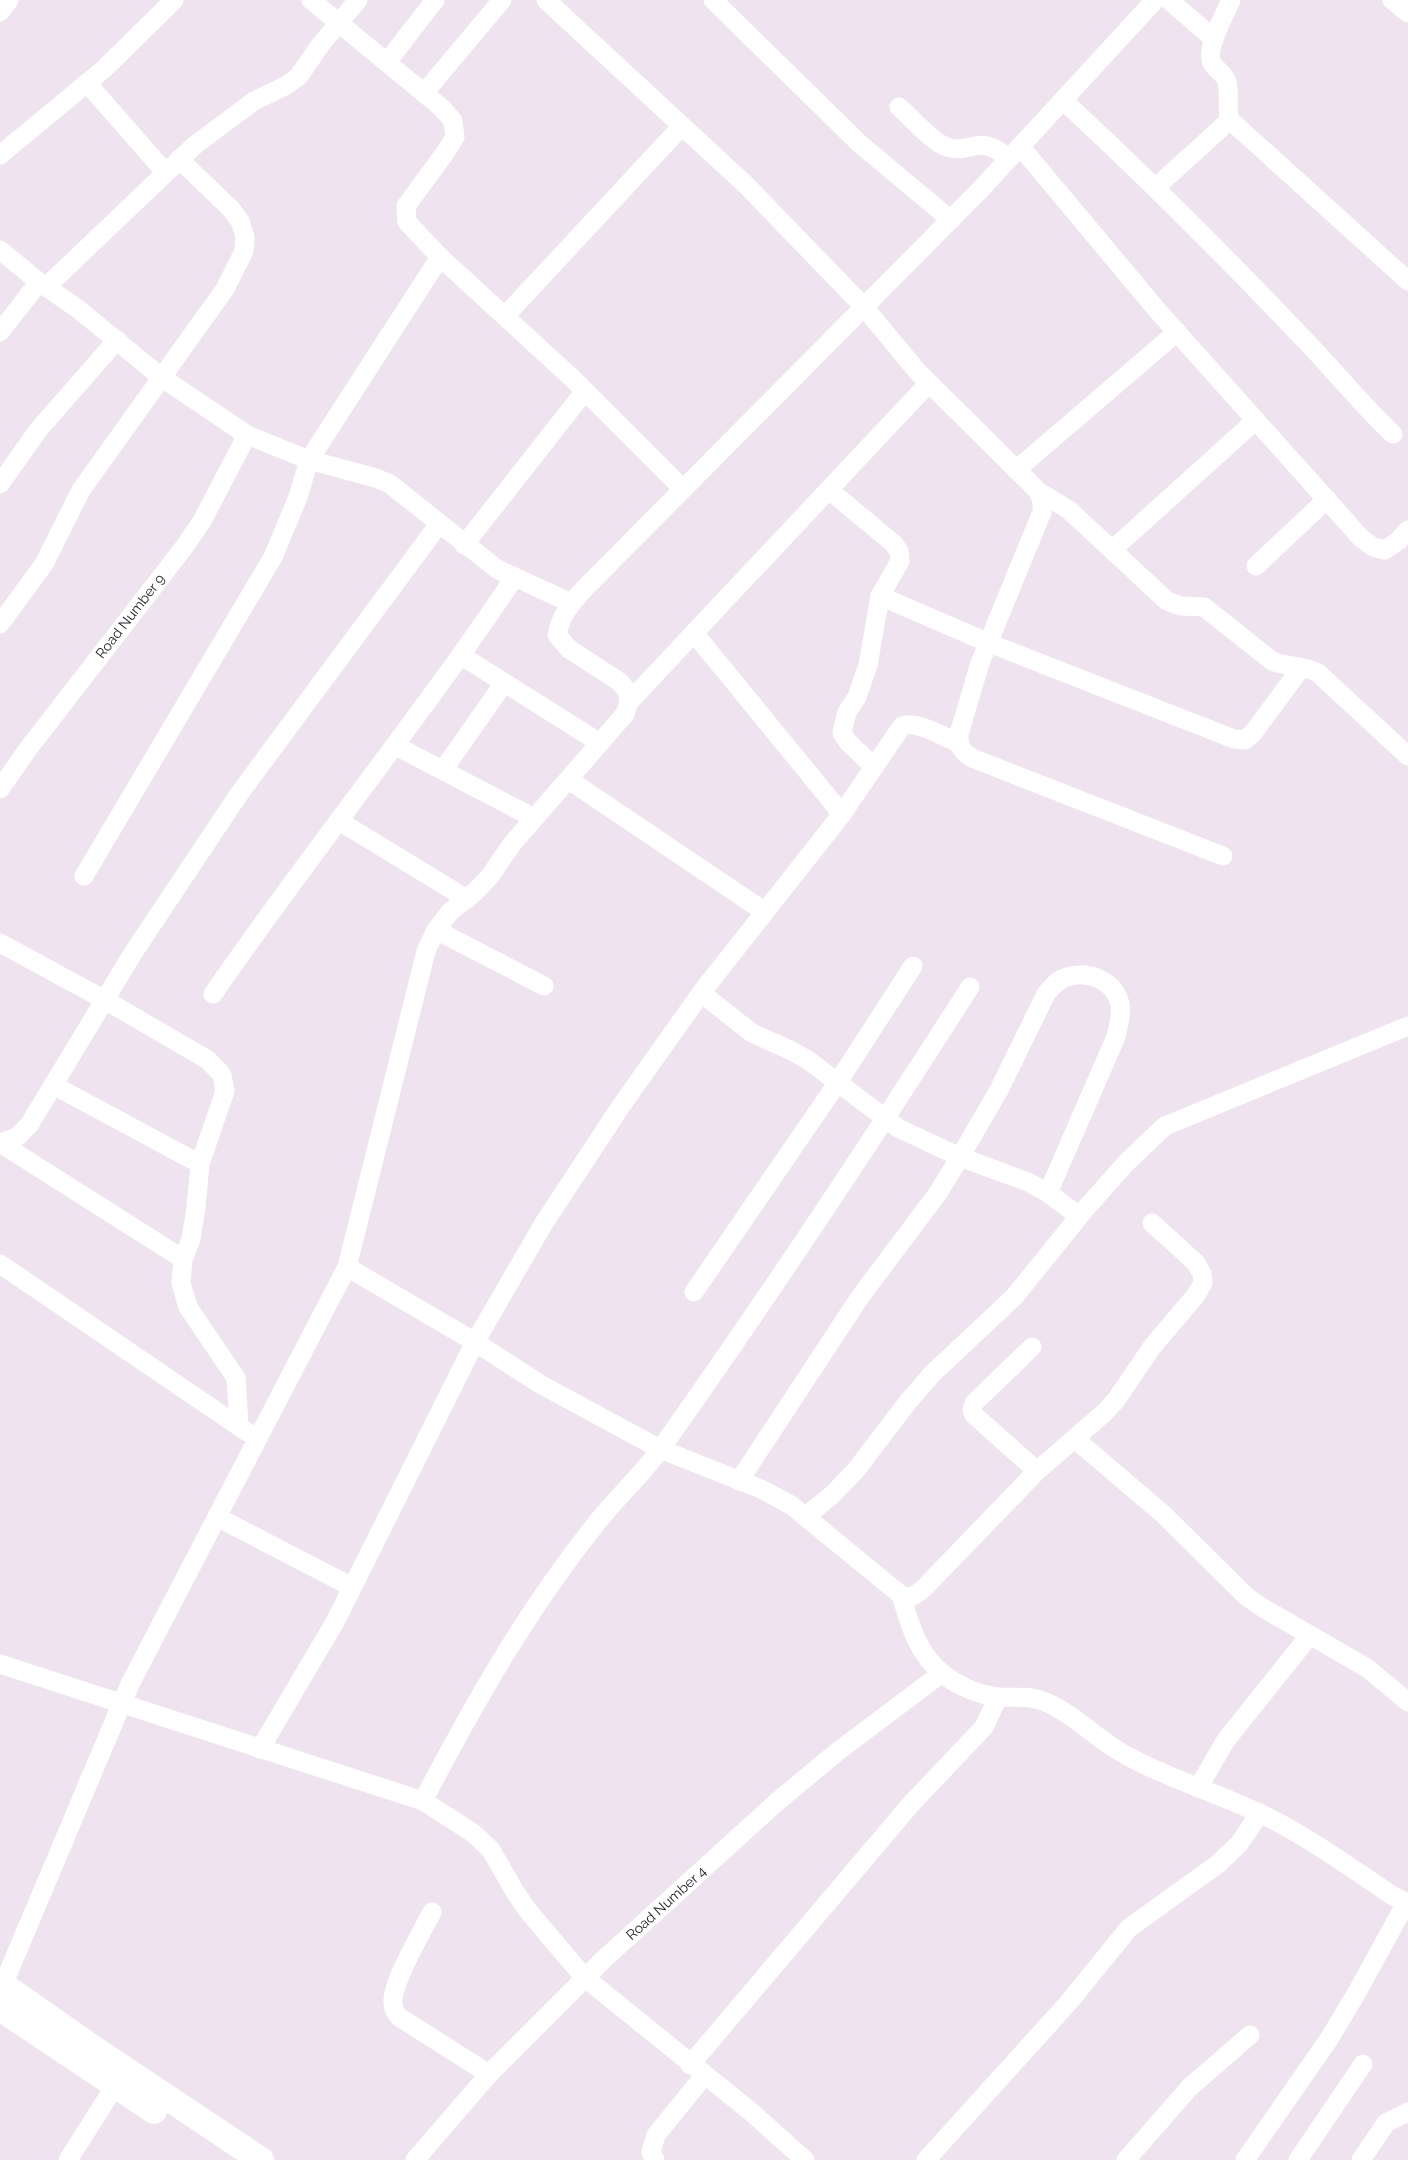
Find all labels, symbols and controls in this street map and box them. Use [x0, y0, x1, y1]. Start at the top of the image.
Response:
street label: Road Number 9 [92, 571, 168, 661]
street label: Road Number 4 [623, 1863, 709, 1943]

